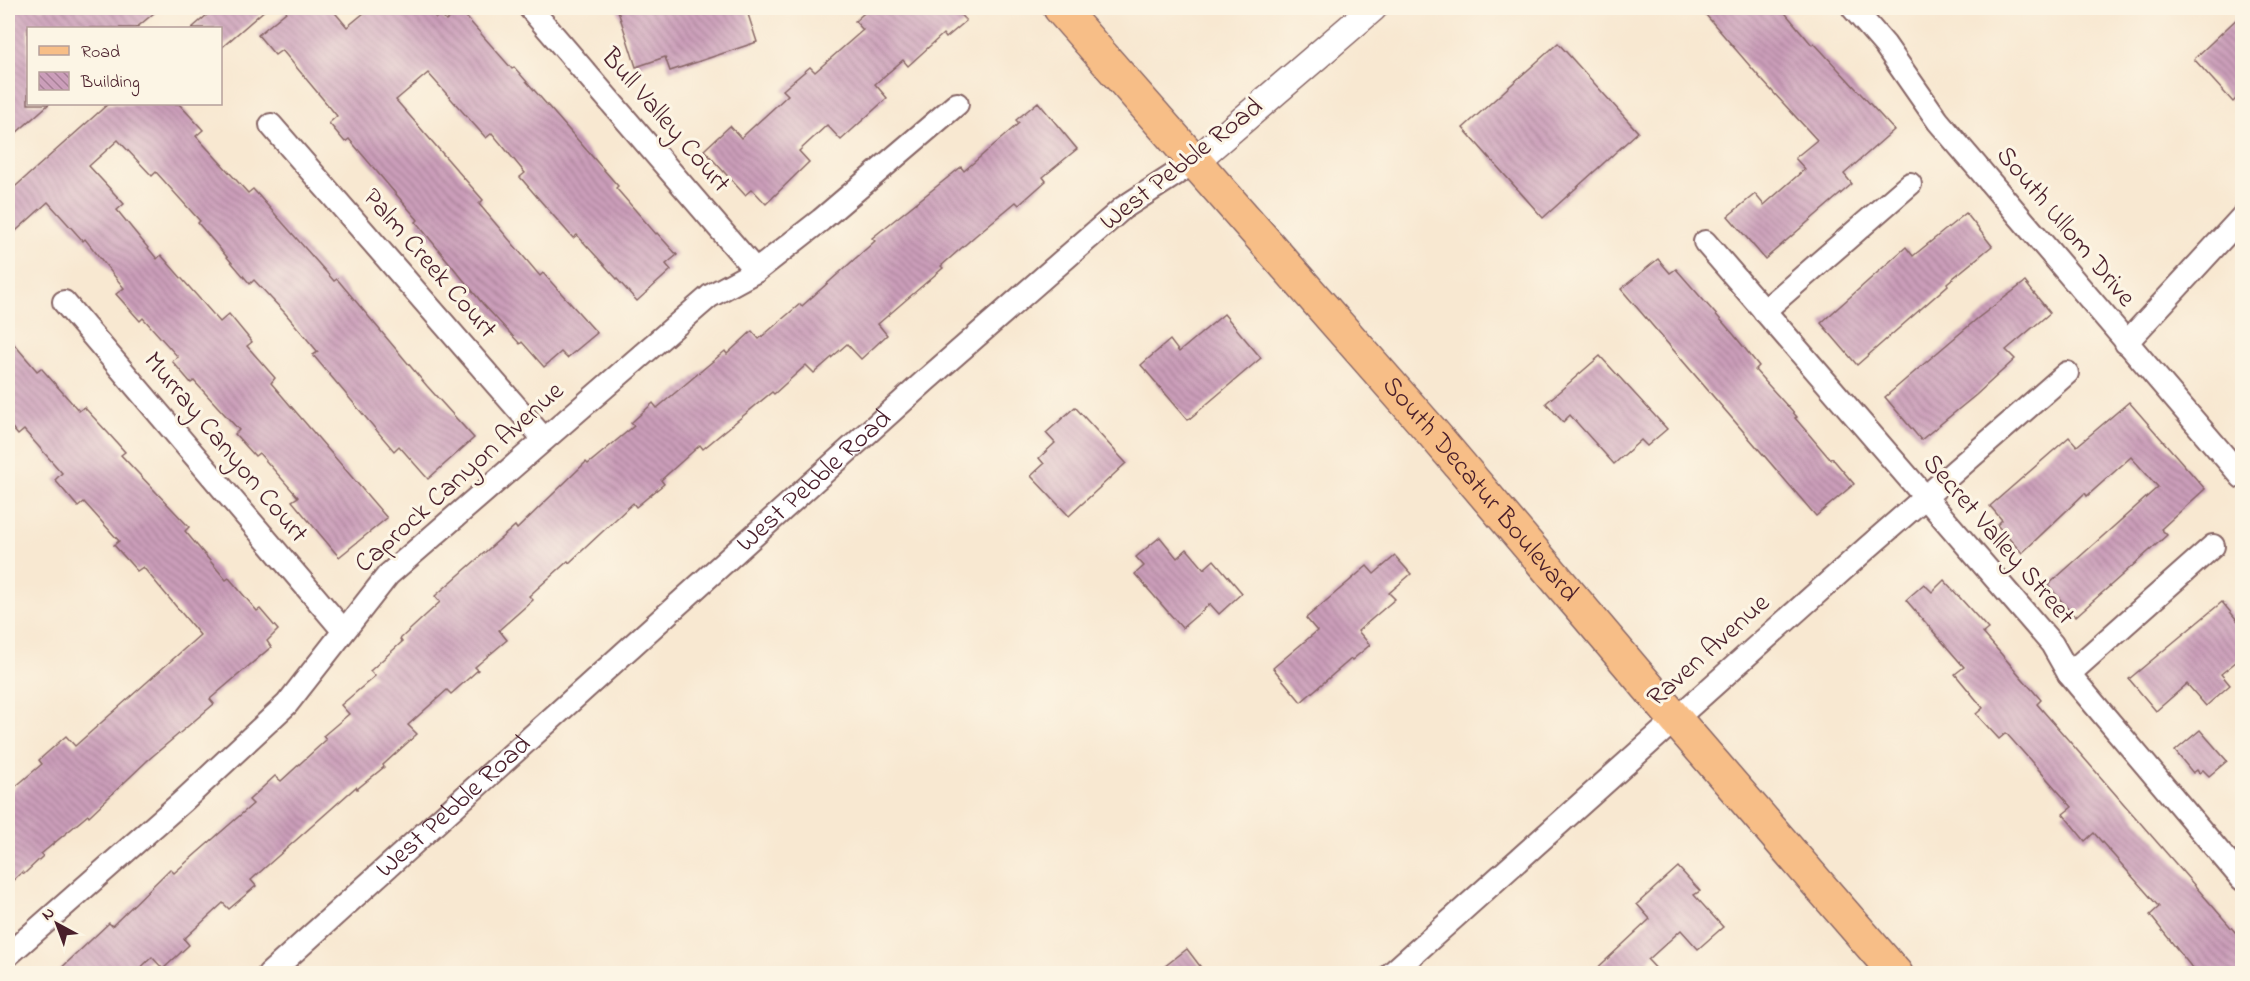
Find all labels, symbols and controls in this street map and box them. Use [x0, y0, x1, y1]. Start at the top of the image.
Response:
legend [27, 27, 222, 105]
street label: Bull Valley Court [590, 39, 739, 202]
text: Road [81, 40, 120, 66]
text: Building [80, 70, 140, 97]
street label: West Pebble Road [1092, 89, 1272, 241]
street label: South Ullom Drive [1986, 138, 2145, 317]
street label: Palm Creek Court [352, 180, 506, 348]
street label: Murray Canyon Court [133, 344, 317, 552]
street label: South Decatur Boulevard [1372, 368, 1588, 611]
street label: Caprock Canyon Avenue [346, 372, 574, 583]
street label: West Pebble Road [728, 400, 901, 562]
street label: Secret Valley Street [1912, 446, 2084, 634]
street label: Raven Avenue [1639, 585, 1780, 717]
street label: West Pebble Road [367, 726, 540, 888]
north arrow [27, 894, 87, 954]
text: N [37, 901, 61, 927]

